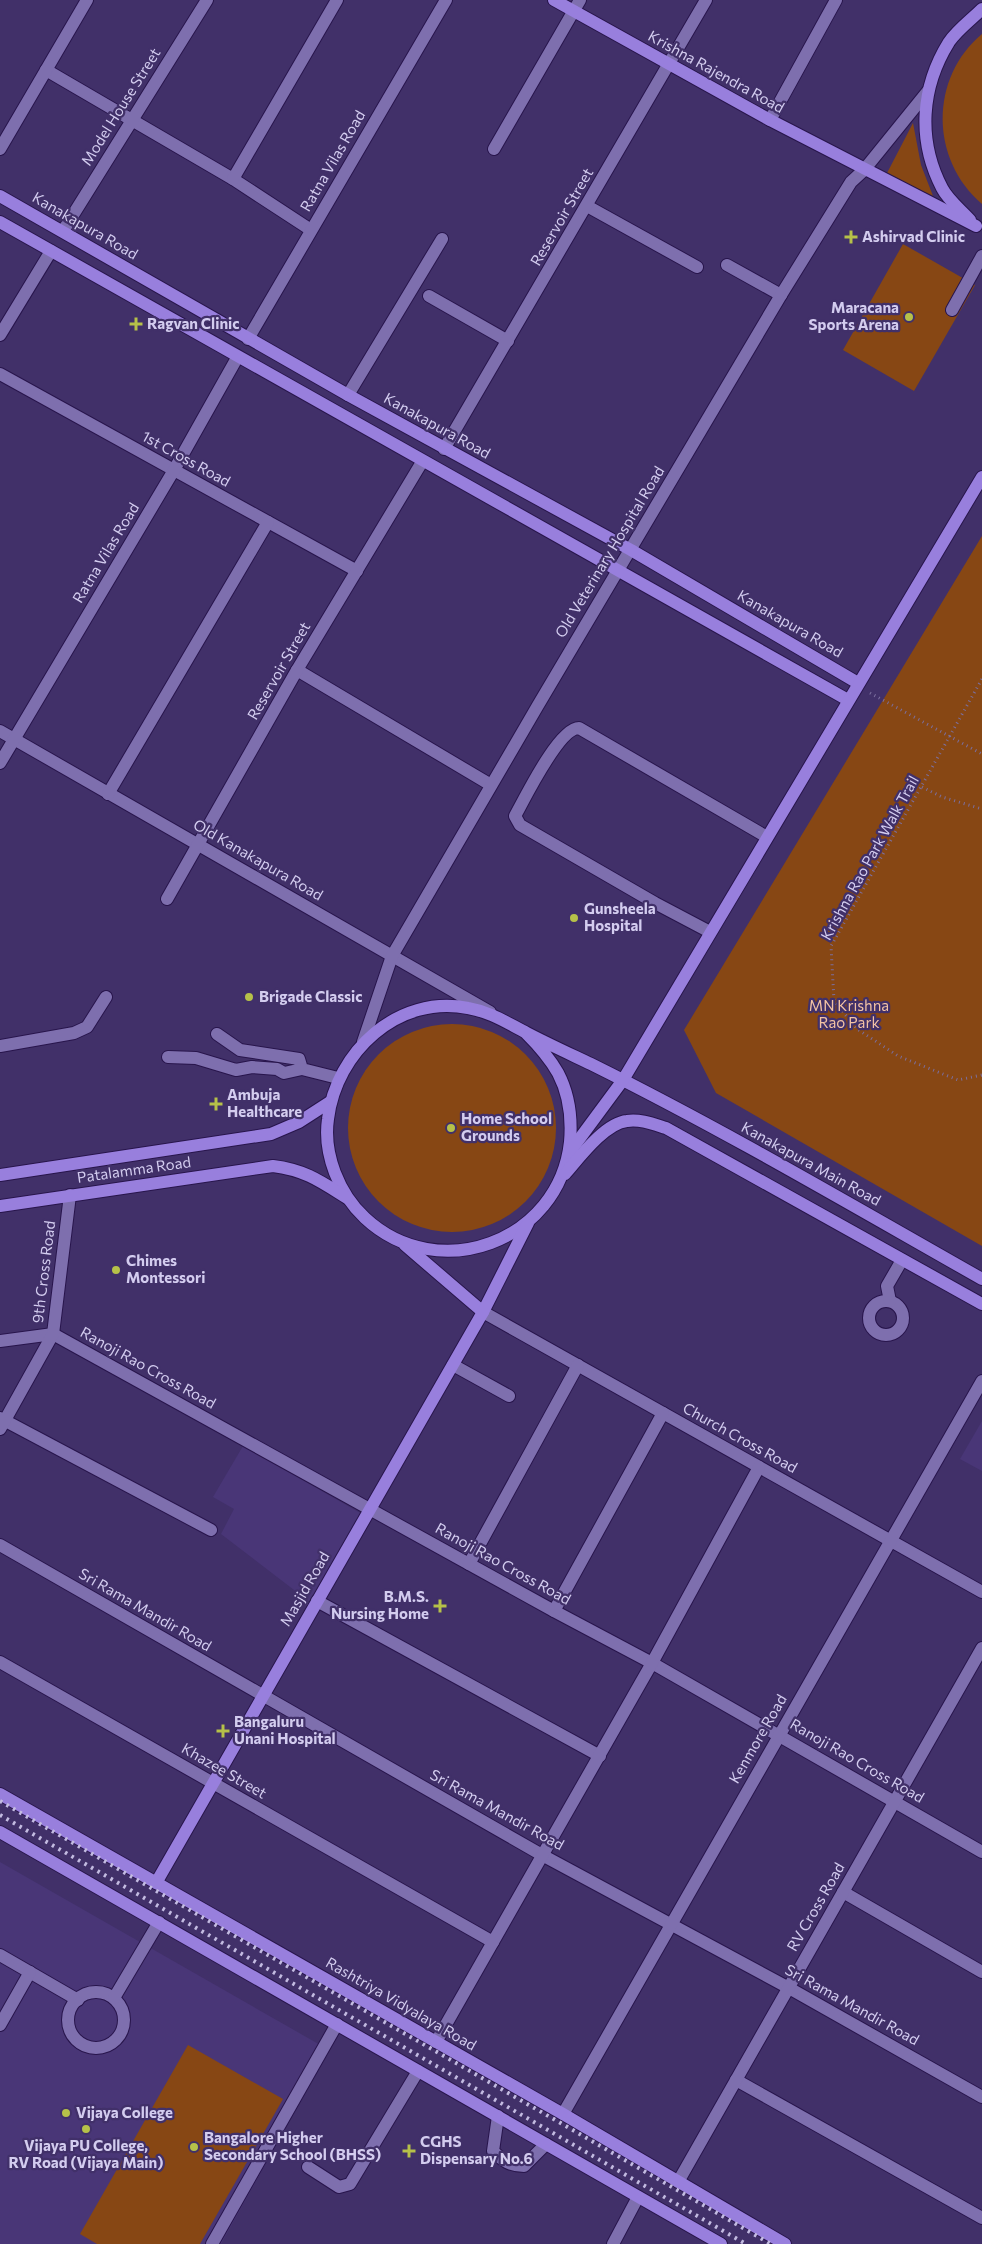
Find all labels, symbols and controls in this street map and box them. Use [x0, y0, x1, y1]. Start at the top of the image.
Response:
street label: Krishna Rajendra Road [645, 26, 788, 116]
street label: Model House Street [77, 44, 164, 169]
street label: Ratna Vilas Road [296, 107, 368, 214]
street label: Reservoir Street [526, 164, 596, 269]
street label: Kanakapura Road [29, 188, 142, 263]
place label: Ashirvad Clinic [862, 227, 965, 245]
marker: Ashirvad Clinic [844, 230, 858, 244]
place label: Maracana Sports Arena [809, 298, 899, 333]
marker: Maracana Sports Arena [903, 311, 915, 323]
place label: Ragvan Clinic [147, 314, 240, 332]
marker: Ragvan Clinic [129, 317, 143, 331]
street label: Kanakapura Road [381, 388, 494, 462]
street label: 1st Cross Road [139, 426, 234, 490]
street label: Old Veterinary Hospital Road [551, 462, 668, 640]
street label: Ratna Vilas Road [68, 499, 142, 606]
street label: Kanakapura Road [734, 586, 847, 661]
street label: Reservoir Street [243, 618, 313, 723]
street label: Krishna Rao Park Walk Trail [816, 772, 922, 943]
street label: Old Kanakapura Road [190, 815, 327, 904]
place label: Gunsheela Hospital [584, 899, 656, 934]
marker: Gunsheela Hospital [568, 912, 580, 924]
place label: Brigade Classic [259, 987, 363, 1005]
marker: Brigade Classic [243, 991, 255, 1003]
park label: MN Krishna Rao Park [809, 996, 889, 1031]
place label: Ambuja Healthcare [227, 1085, 302, 1120]
marker: Ambuja Healthcare [209, 1097, 223, 1111]
place label: Home School Grounds [461, 1109, 552, 1144]
street label: Kanakapura Main Road [739, 1117, 884, 1209]
marker: Home School Grounds [445, 1122, 457, 1134]
street label: Patalamma Road [76, 1152, 192, 1186]
street label: 9th Cross Road [28, 1220, 58, 1324]
place label: Chimes Montessori [126, 1251, 205, 1286]
marker: Chimes Montessori [110, 1264, 122, 1276]
street label: Ranoji Rao Cross Road [78, 1322, 219, 1412]
street label: Church Cross Road [680, 1398, 801, 1476]
street label: Ranoji Rao Cross Road [433, 1518, 574, 1608]
street label: Masjid Road [276, 1548, 333, 1629]
street label: Sri Rama Mandir Road [76, 1564, 215, 1654]
place label: B.M.S. Nursing Home [331, 1587, 429, 1622]
marker: B.M.S. Nursing Home [433, 1599, 447, 1613]
street label: Kenmore Road [724, 1691, 790, 1786]
place label: Bangaluru Unani Hospital [234, 1712, 336, 1747]
street label: Ranoji Rao Cross Road [787, 1714, 928, 1806]
marker: Bangaluru Unani Hospital [216, 1724, 230, 1738]
street label: Khazee Street [179, 1739, 270, 1802]
street label: Sri Rama Mandir Road [427, 1765, 568, 1853]
street label: RV Cross Road [783, 1859, 848, 1954]
street label: Rashtriya Vidyalaya Road [323, 1953, 480, 2054]
street label: Sri Rama Mandir Road [782, 1960, 923, 2048]
place label: Vijaya College [76, 2103, 173, 2121]
marker: Vijaya College [60, 2107, 72, 2119]
marker: Vijaya PU College, RV Road (Vijaya Main) [80, 2123, 92, 2135]
place label: Bangalore Higher Secondary School (BHSS) [204, 2128, 381, 2163]
place label: CGHS Dispensary No.6 [420, 2132, 533, 2167]
place label: Vijaya PU College, RV Road (Vijaya Main) [9, 2136, 163, 2171]
marker: Bangalore Higher Secondary School (BHSS) [188, 2141, 200, 2153]
marker: CGHS Dispensary No.6 [402, 2144, 416, 2158]

